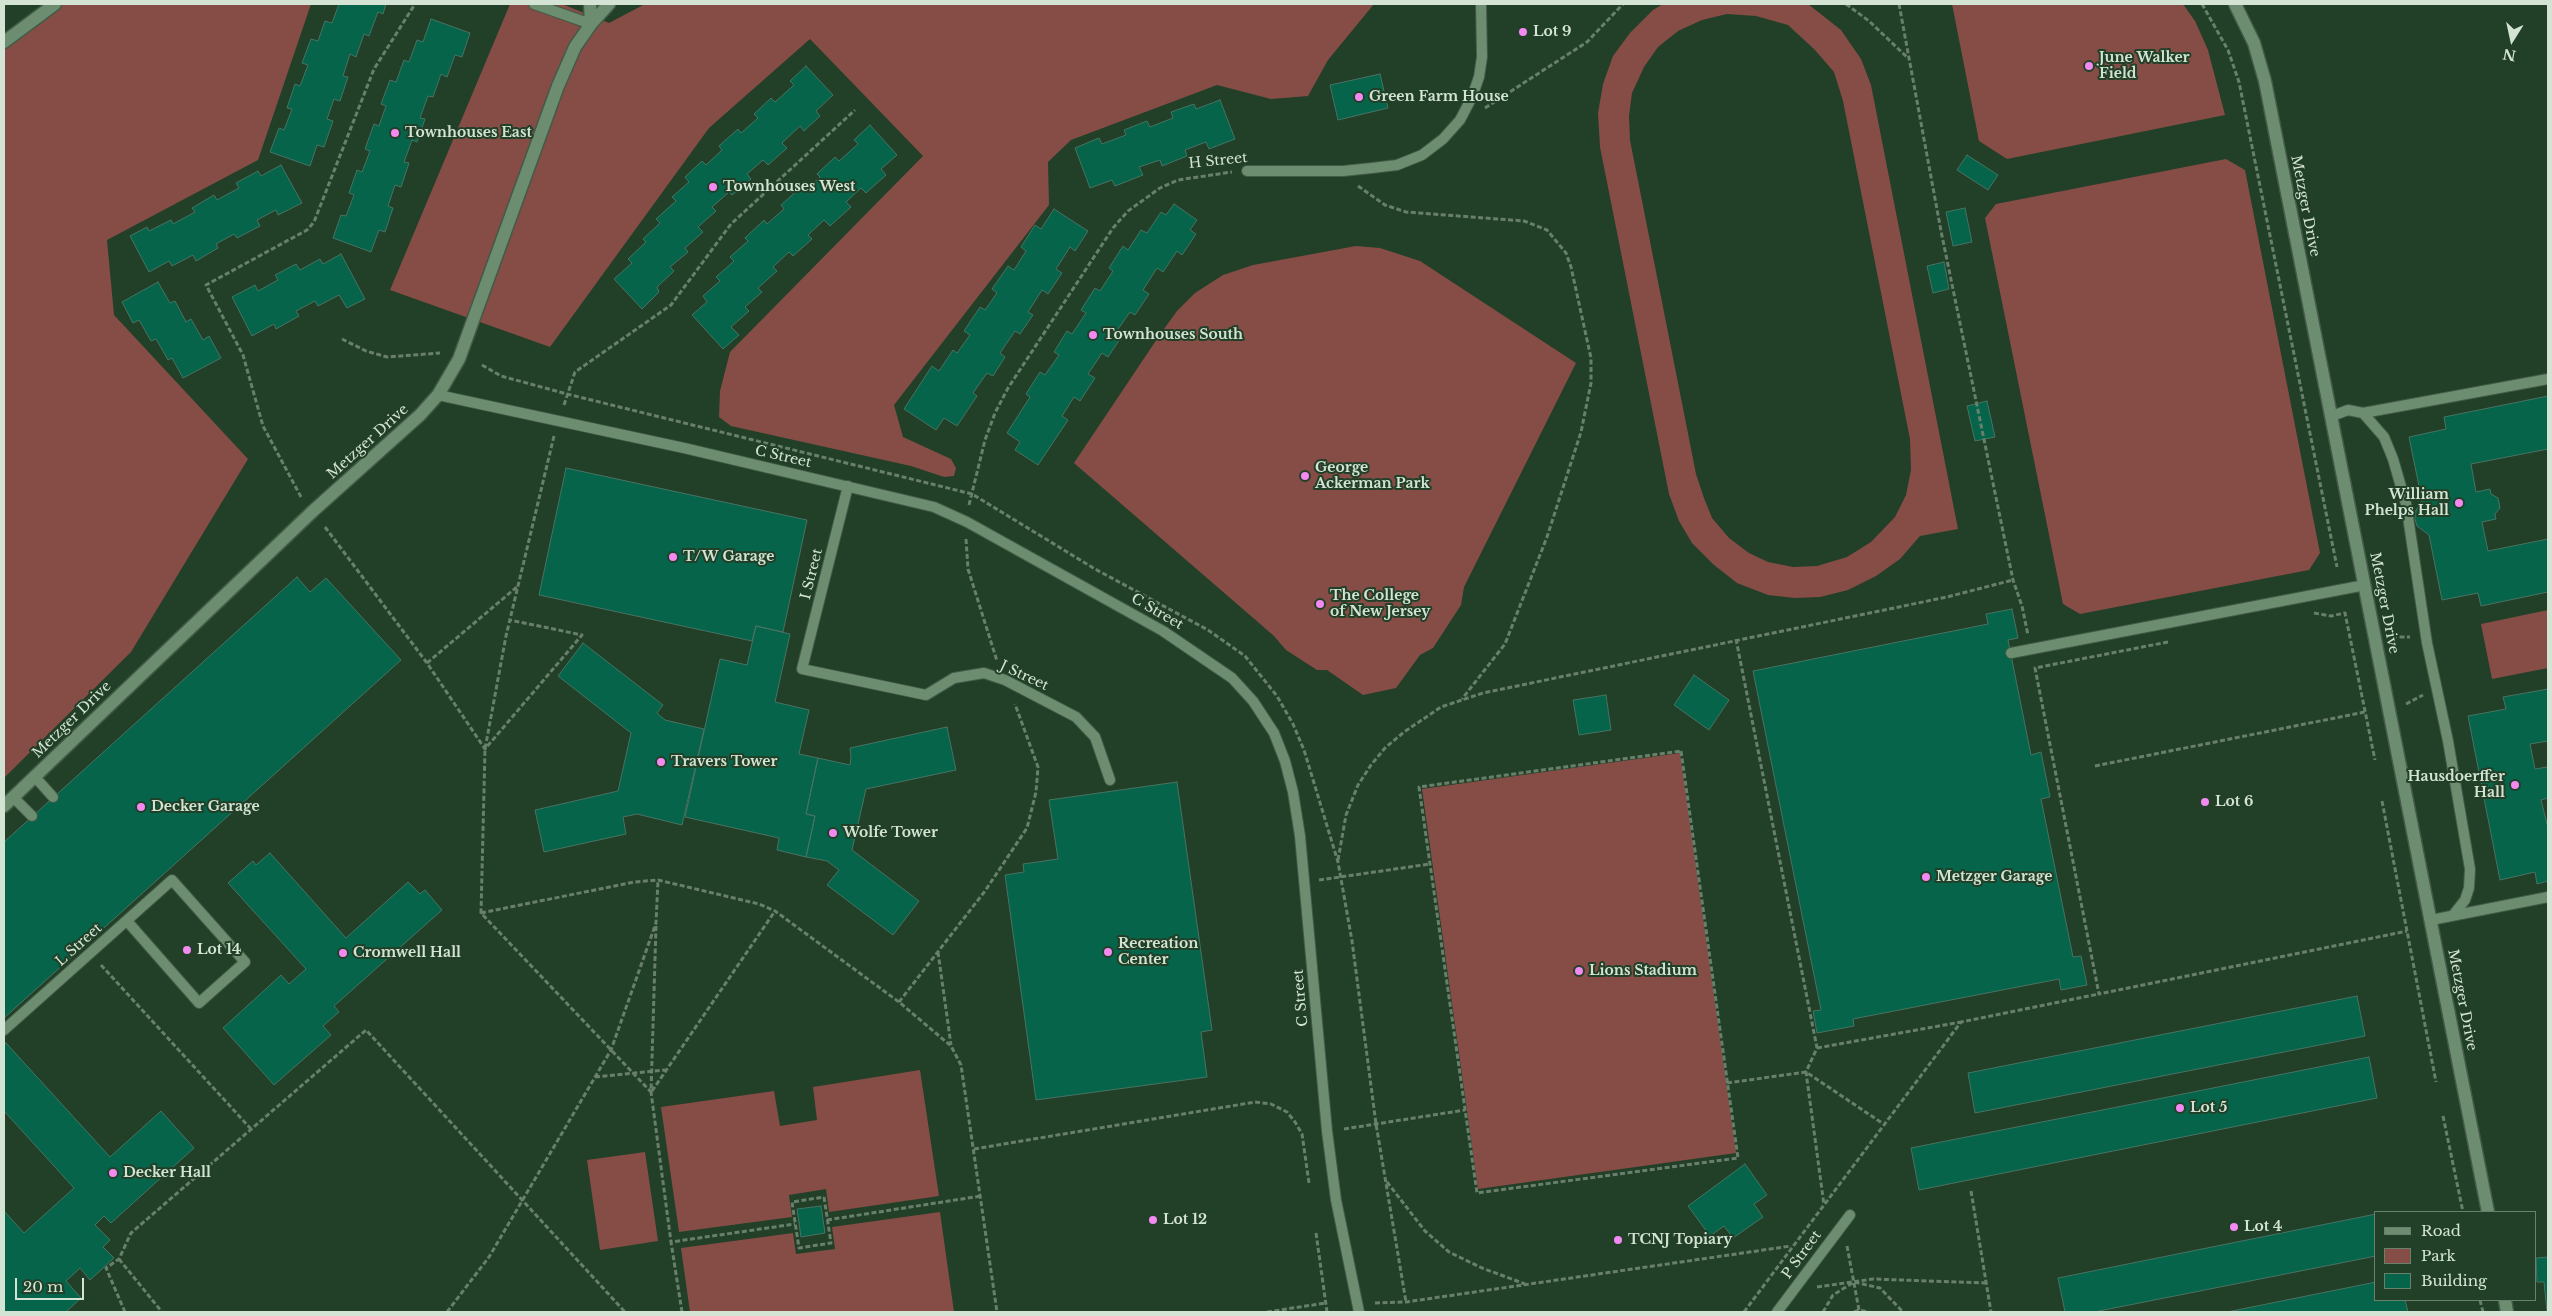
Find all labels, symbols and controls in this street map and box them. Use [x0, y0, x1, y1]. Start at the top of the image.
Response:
north arrow [2487, 15, 2537, 65]
place label: Lot 9 [1533, 24, 1571, 40]
marker: Lot 9 [1517, 26, 1529, 38]
text: N [2501, 45, 2517, 65]
place label: June Walker Field [2099, 50, 2190, 82]
marker: June Walker Field [2083, 60, 2095, 72]
place label: Green Farm House [1369, 89, 1509, 105]
marker: Green Farm House [1353, 91, 1365, 103]
place label: Townhouses East [405, 125, 532, 141]
marker: Townhouses East [389, 127, 401, 139]
street label: H Street [1188, 150, 1248, 172]
street label: Metzger Drive [2287, 154, 2323, 258]
place label: Townhouses West [723, 179, 855, 195]
marker: Townhouses West [707, 181, 719, 193]
place label: Townhouses South [1103, 327, 1243, 343]
marker: Townhouses South [1087, 329, 1099, 341]
street label: Metzger Drive [324, 401, 412, 483]
street label: C Street [753, 442, 813, 472]
place label: George Ackerman Park [1315, 460, 1430, 492]
marker: George Ackerman Park [1299, 470, 1311, 482]
place label: William Phelps Hall [2365, 487, 2449, 520]
marker: William Phelps Hall [2453, 497, 2465, 509]
street label: I Street [798, 547, 826, 601]
place label: T/W Garage [683, 549, 774, 565]
marker: T/W Garage [667, 551, 679, 563]
street label: Metzger Drive [2366, 551, 2402, 655]
place label: The College of New Jersey [1330, 588, 1430, 620]
street label: C Street [1128, 590, 1186, 634]
marker: The College of New Jersey [1314, 598, 1326, 610]
street label: J Street [997, 657, 1051, 695]
street label: Metzger Drive [29, 678, 115, 762]
place label: Travers Tower [671, 754, 777, 770]
marker: Travers Tower [655, 756, 667, 768]
place label: Hausdoerffer Hall [2407, 769, 2505, 802]
marker: Hausdoerffer Hall [2509, 779, 2521, 791]
place label: Lot 6 [2215, 794, 2253, 810]
marker: Lot 6 [2199, 796, 2211, 808]
place label: Decker Garage [151, 799, 260, 815]
marker: Decker Garage [135, 801, 147, 813]
place label: Wolfe Tower [843, 825, 938, 841]
marker: Wolfe Tower [827, 827, 839, 839]
place label: Metzger Garage [1936, 869, 2053, 885]
marker: Metzger Garage [1920, 871, 1932, 883]
street label: L Street [52, 920, 106, 970]
place label: Recreation Center [1118, 936, 1198, 969]
place label: Lot 14 [197, 942, 241, 958]
marker: Lot 14 [181, 944, 193, 956]
place label: Cromwell Hall [353, 945, 461, 961]
marker: Recreation Center [1102, 946, 1114, 958]
marker: Cromwell Hall [337, 947, 349, 959]
street label: Metzger Drive [2444, 948, 2480, 1052]
place label: Lions Stadium [1589, 963, 1697, 979]
marker: Lions Stadium [1573, 965, 1585, 977]
street label: C Street [1290, 969, 1312, 1027]
place label: Lot 5 [2190, 1100, 2227, 1116]
marker: Lot 5 [2174, 1102, 2186, 1114]
place label: Decker Hall [123, 1165, 211, 1181]
marker: Decker Hall [107, 1167, 119, 1179]
legend [2374, 1211, 2537, 1301]
place label: Lot 12 [1163, 1212, 1207, 1228]
marker: Lot 12 [1147, 1214, 1159, 1226]
place label: Lot 4 [2244, 1219, 2282, 1235]
marker: Lot 4 [2228, 1221, 2240, 1233]
text: Road [2421, 1221, 2461, 1240]
street label: P Street [1779, 1228, 1825, 1282]
place label: TCNJ Topiary [1628, 1232, 1732, 1248]
marker: TCNJ Topiary [1612, 1234, 1624, 1246]
text: Park [2421, 1246, 2456, 1265]
scale bar [18, 1268, 86, 1300]
text: Building [2421, 1271, 2487, 1290]
text: 20 m [23, 1277, 63, 1296]

